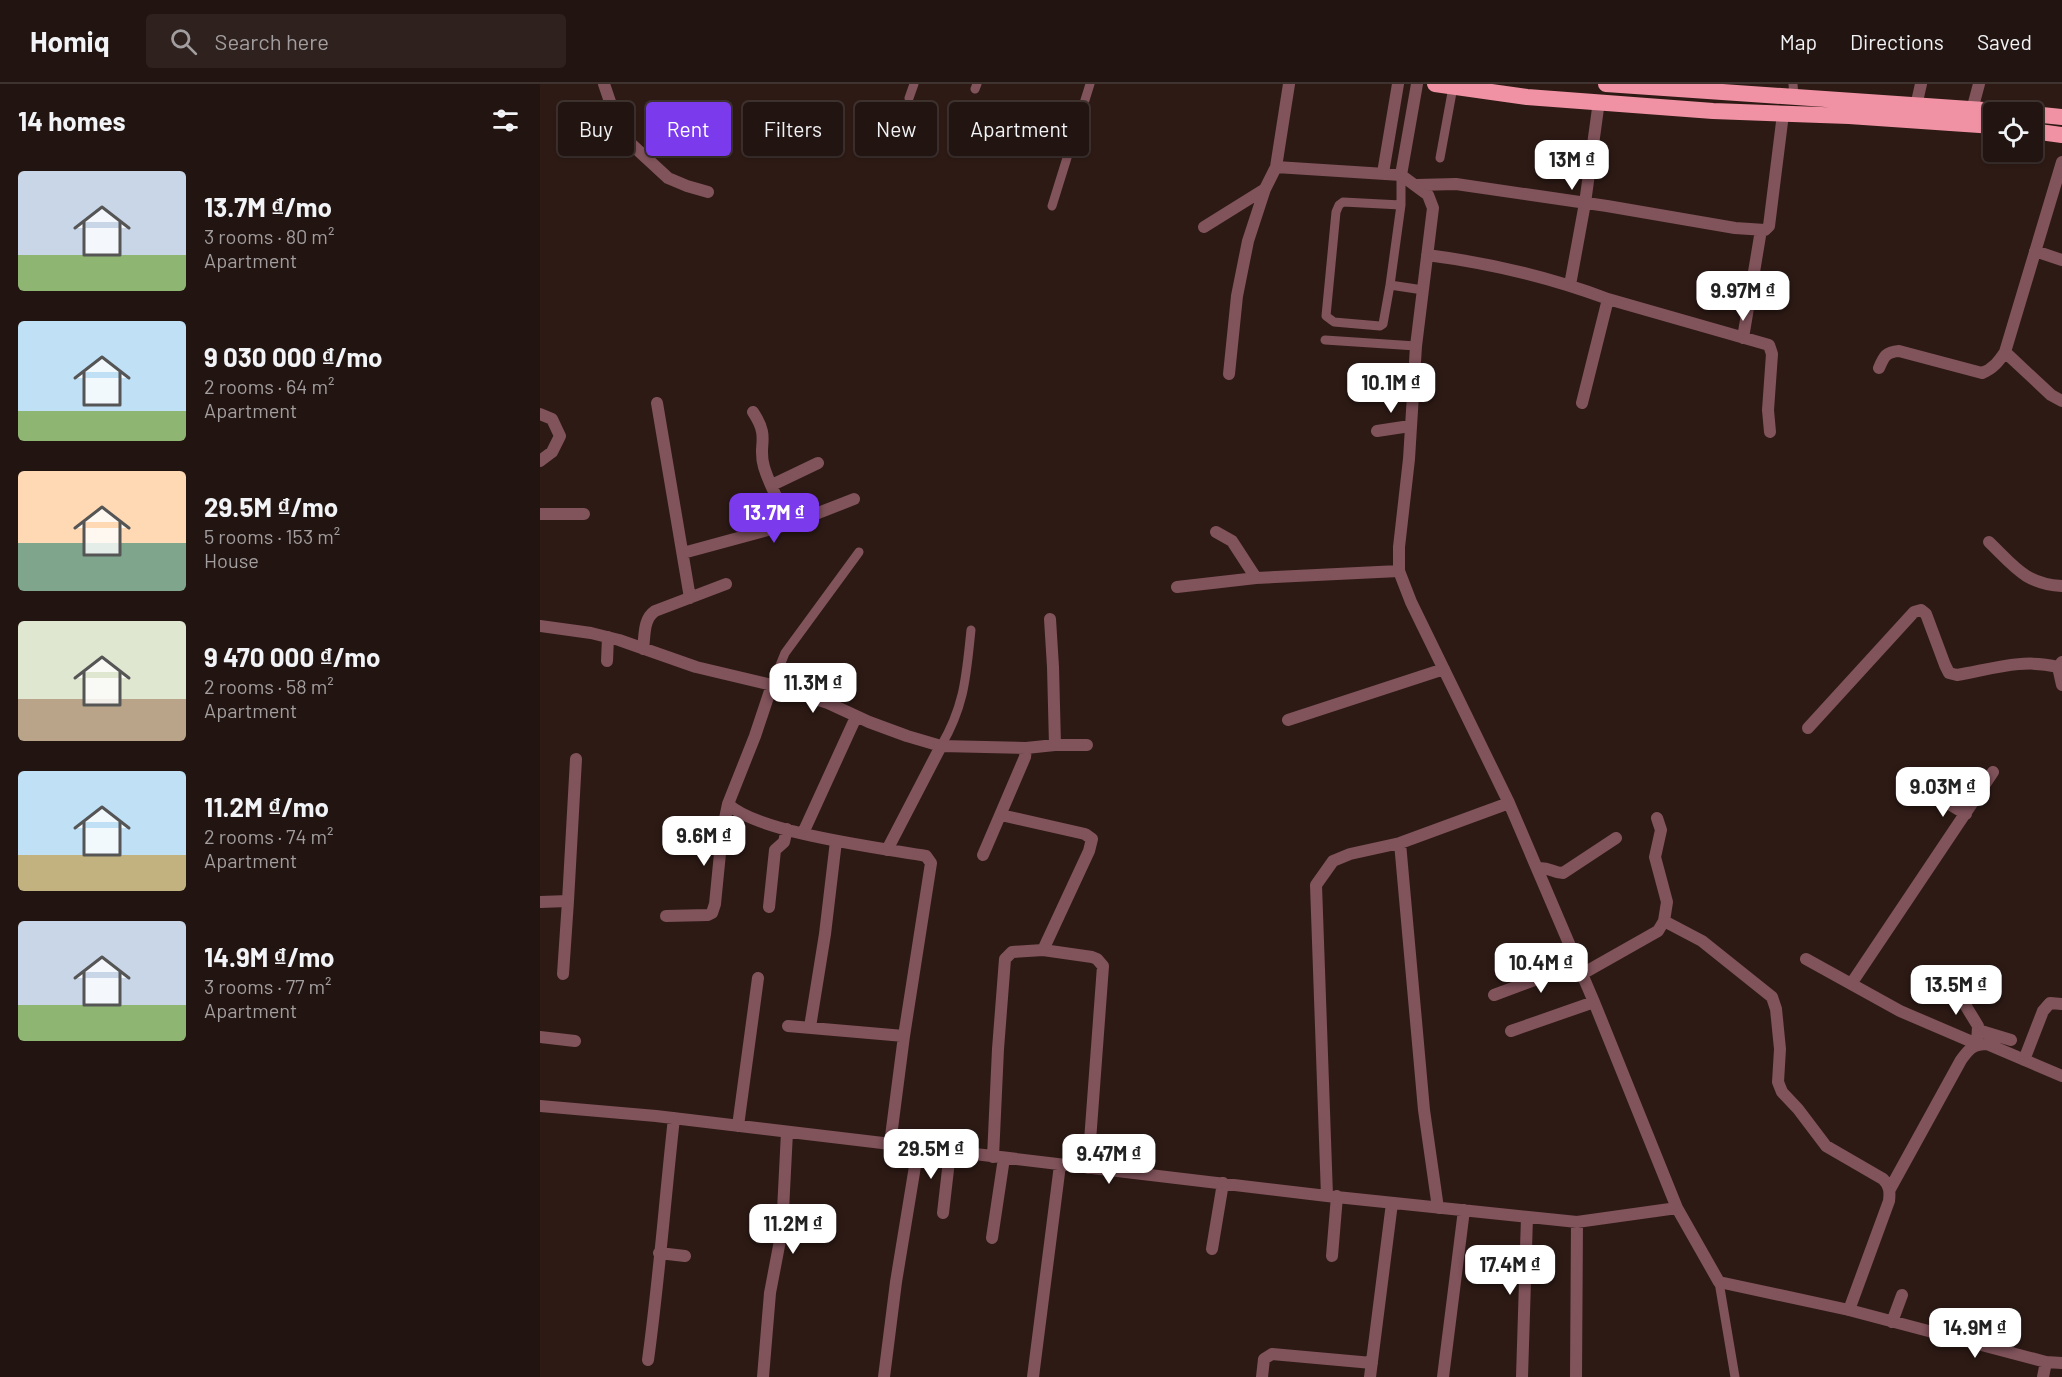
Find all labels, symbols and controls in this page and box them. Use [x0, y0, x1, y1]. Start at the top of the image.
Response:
search box [146, 14, 566, 68]
text: Homiq [30, 24, 110, 58]
icon: search [167, 25, 200, 58]
text: Search here [215, 28, 329, 54]
text: Map [1780, 29, 1817, 54]
text: Directions [1850, 29, 1944, 54]
text: Saved [1977, 29, 2032, 54]
chip: Buy [558, 102, 634, 156]
chip: Rent [646, 102, 731, 156]
chip: Filters [743, 102, 843, 156]
chip: New [855, 102, 937, 156]
chip: Apartment [949, 102, 1089, 156]
map controls [1983, 102, 2043, 162]
button: locate [1983, 102, 2043, 162]
icon: filters [489, 104, 522, 137]
text: 14 homes [18, 105, 125, 136]
pin: 13M ₫ [1530, 140, 1614, 191]
text: 13M ₫ [1549, 147, 1595, 171]
text: 13.7M ₫/mo [204, 191, 332, 222]
icon: home [66, 195, 138, 267]
text: 3 rooms · 80 m² [204, 224, 334, 248]
text: Apartment [204, 248, 297, 272]
pin: 9.97M ₫ [1688, 271, 1798, 322]
text: 9.97M ₫ [1710, 278, 1776, 302]
text: 9 030 000 ₫/mo [204, 341, 383, 372]
icon: home [66, 345, 138, 417]
pin: 10.1M ₫ [1336, 363, 1446, 414]
text: 10.1M ₫ [1361, 370, 1421, 394]
text: 2 rooms · 64 m² [204, 374, 334, 398]
text: Apartment [204, 398, 297, 422]
text: 29.5M ₫/mo [204, 491, 338, 522]
pin: 13.7M ₫ [719, 493, 829, 544]
icon: home [66, 495, 138, 567]
text: 13.7M ₫ [743, 500, 805, 524]
text: 5 rooms · 153 m² [204, 524, 340, 548]
text: House [204, 548, 259, 572]
text: 9 470 000 ₫/mo [204, 641, 380, 672]
icon: home [66, 645, 138, 717]
pin: 11.3M ₫ [758, 663, 868, 714]
text: 11.3M ₫ [783, 670, 843, 694]
text: 2 rooms · 58 m² [204, 674, 334, 698]
text: Apartment [204, 698, 297, 722]
pin: 9.03M ₫ [1888, 767, 1998, 818]
text: 9.03M ₫ [1910, 774, 1976, 798]
text: 11.2M ₫/mo [204, 791, 329, 822]
icon: home [66, 795, 138, 867]
pin: 9.6M ₫ [655, 816, 753, 867]
text: 9.6M ₫ [676, 823, 732, 847]
text: 2 rooms · 74 m² [204, 824, 334, 848]
text: Apartment [204, 848, 297, 872]
text: 14.9M ₫/mo [204, 941, 335, 972]
pin: 10.4M ₫ [1486, 943, 1596, 994]
icon: home [66, 945, 138, 1017]
text: 10.4M ₫ [1509, 950, 1573, 974]
pin: 13.5M ₫ [1901, 965, 2011, 1016]
text: 13.5M ₫ [1925, 972, 1987, 996]
text: 3 rooms · 77 m² [204, 974, 332, 998]
text: Apartment [204, 998, 297, 1022]
pin: 29.5M ₫ [876, 1129, 986, 1180]
pin: 9.47M ₫ [1054, 1134, 1164, 1185]
text: 29.5M ₫ [898, 1136, 964, 1160]
text: 9.47M ₫ [1076, 1141, 1142, 1165]
pin: 11.2M ₫ [738, 1204, 848, 1255]
text: 11.2M ₫ [763, 1211, 823, 1235]
pin: 17.4M ₫ [1455, 1245, 1565, 1296]
text: 17.4M ₫ [1479, 1252, 1541, 1276]
pin: 14.9M ₫ [1920, 1308, 2030, 1359]
text: 14.9M ₫ [1943, 1315, 2007, 1339]

